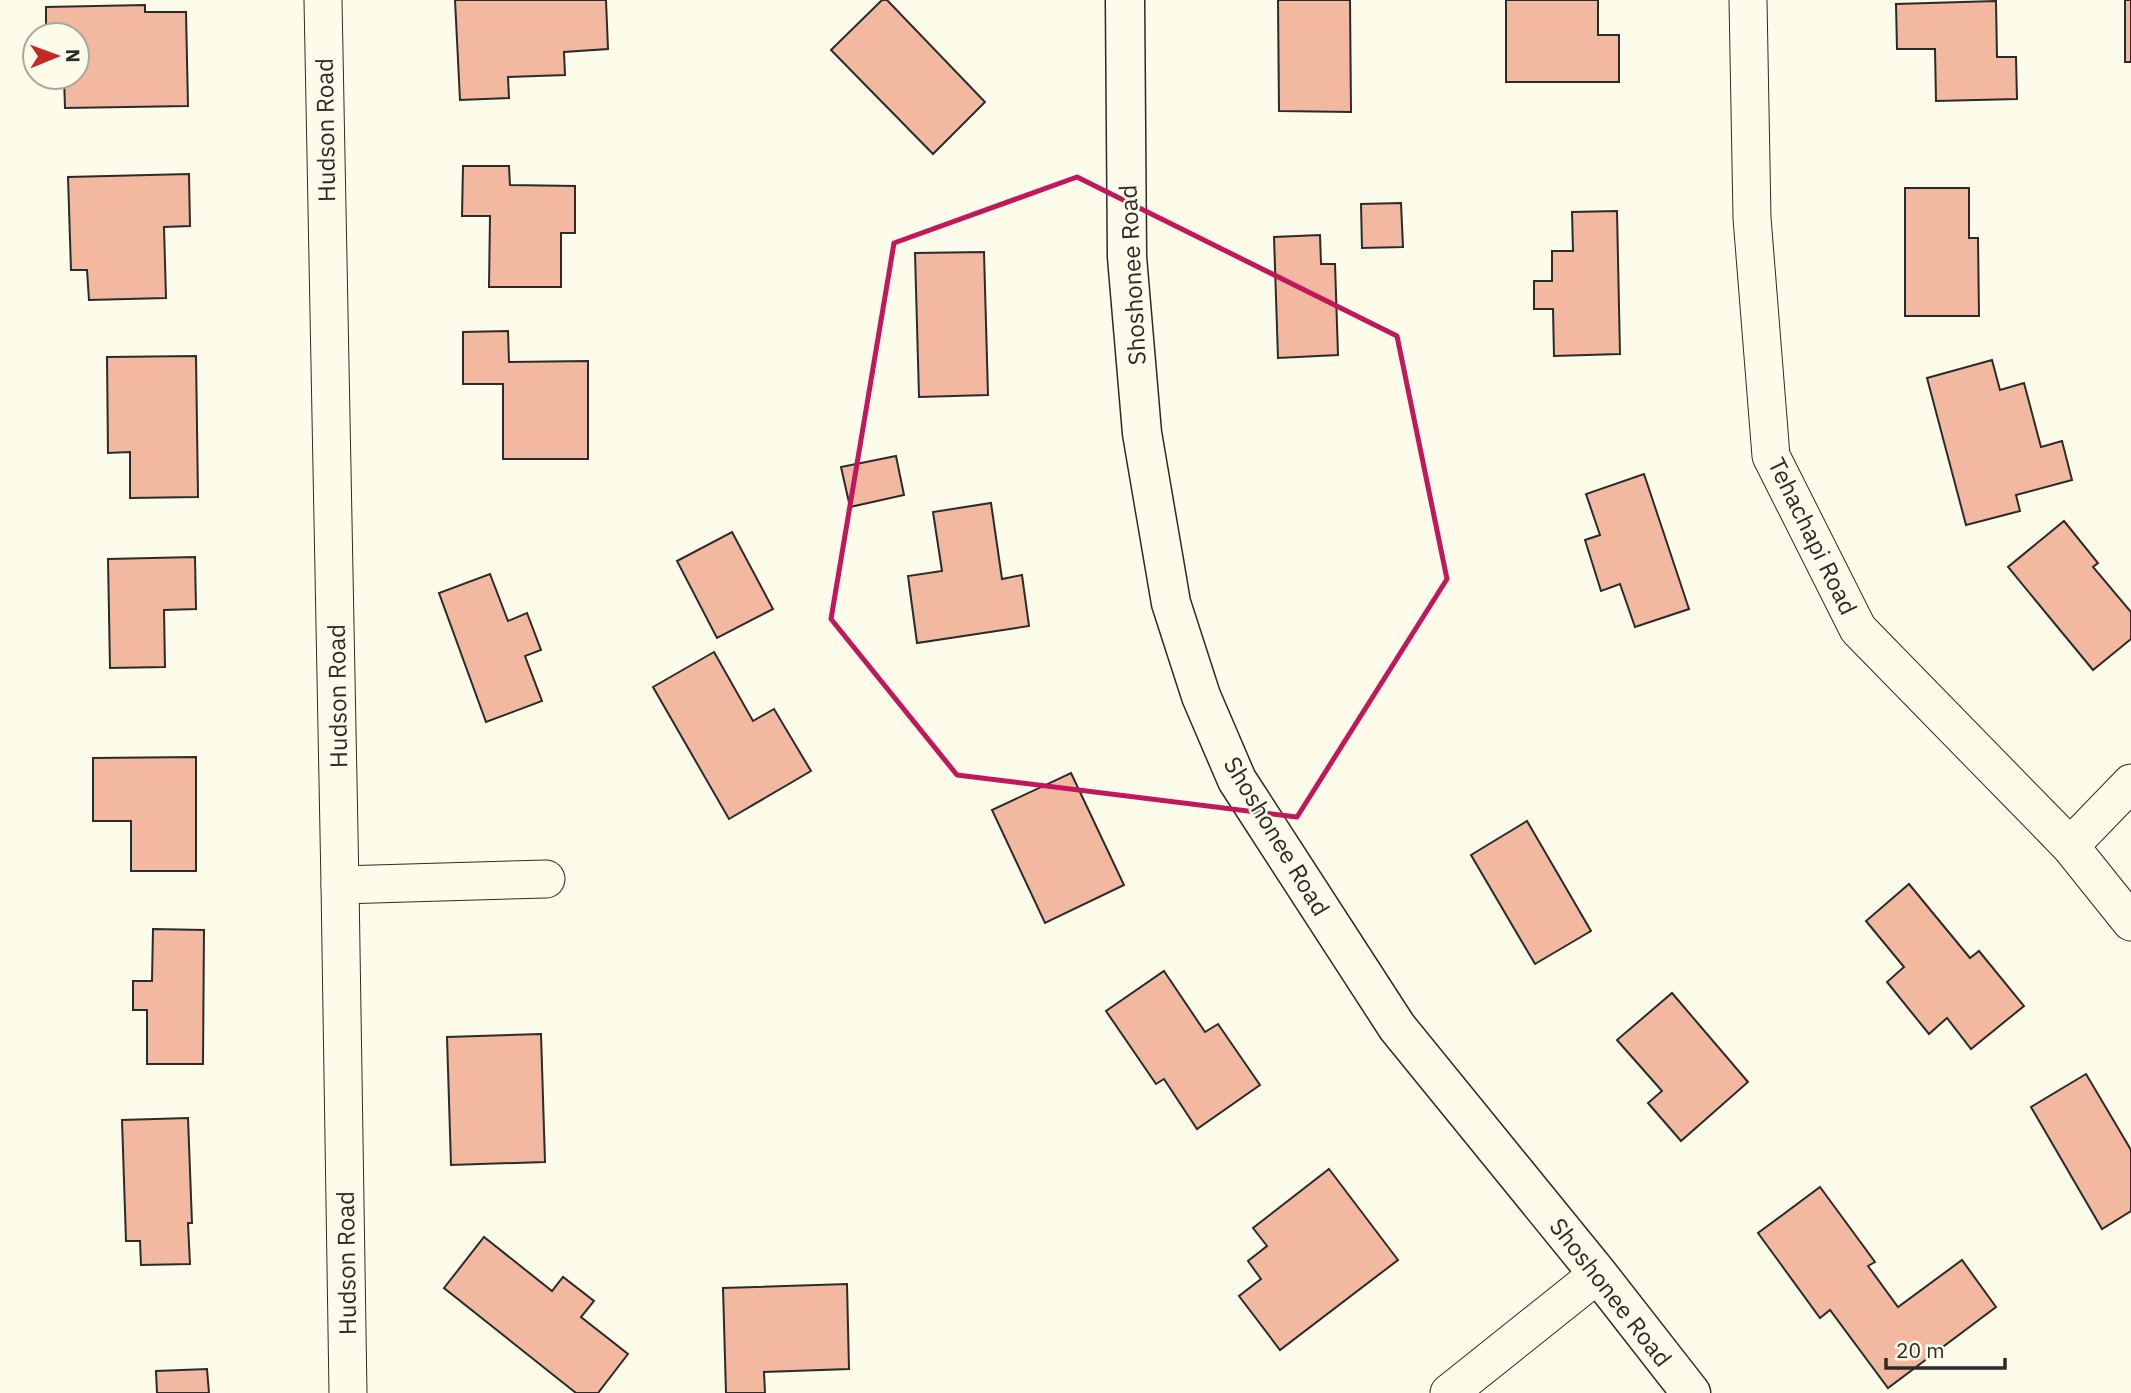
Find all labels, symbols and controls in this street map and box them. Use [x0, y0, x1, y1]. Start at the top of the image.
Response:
north arrow [21, 21, 91, 91]
text: N [61, 49, 85, 63]
street label: Hudson Road [308, 58, 342, 202]
street label: Shoshonee Road [1111, 184, 1153, 366]
street label: Tehachapi Road [1761, 452, 1865, 620]
street label: Hudson Road [320, 624, 354, 768]
street label: Shoshonee Road [1217, 750, 1337, 922]
street label: Hudson Road [329, 1191, 363, 1335]
street label: Shoshonee Road [1543, 1211, 1679, 1373]
scale bar [1886, 1326, 2005, 1370]
text: 20 m [1896, 1336, 1945, 1364]

